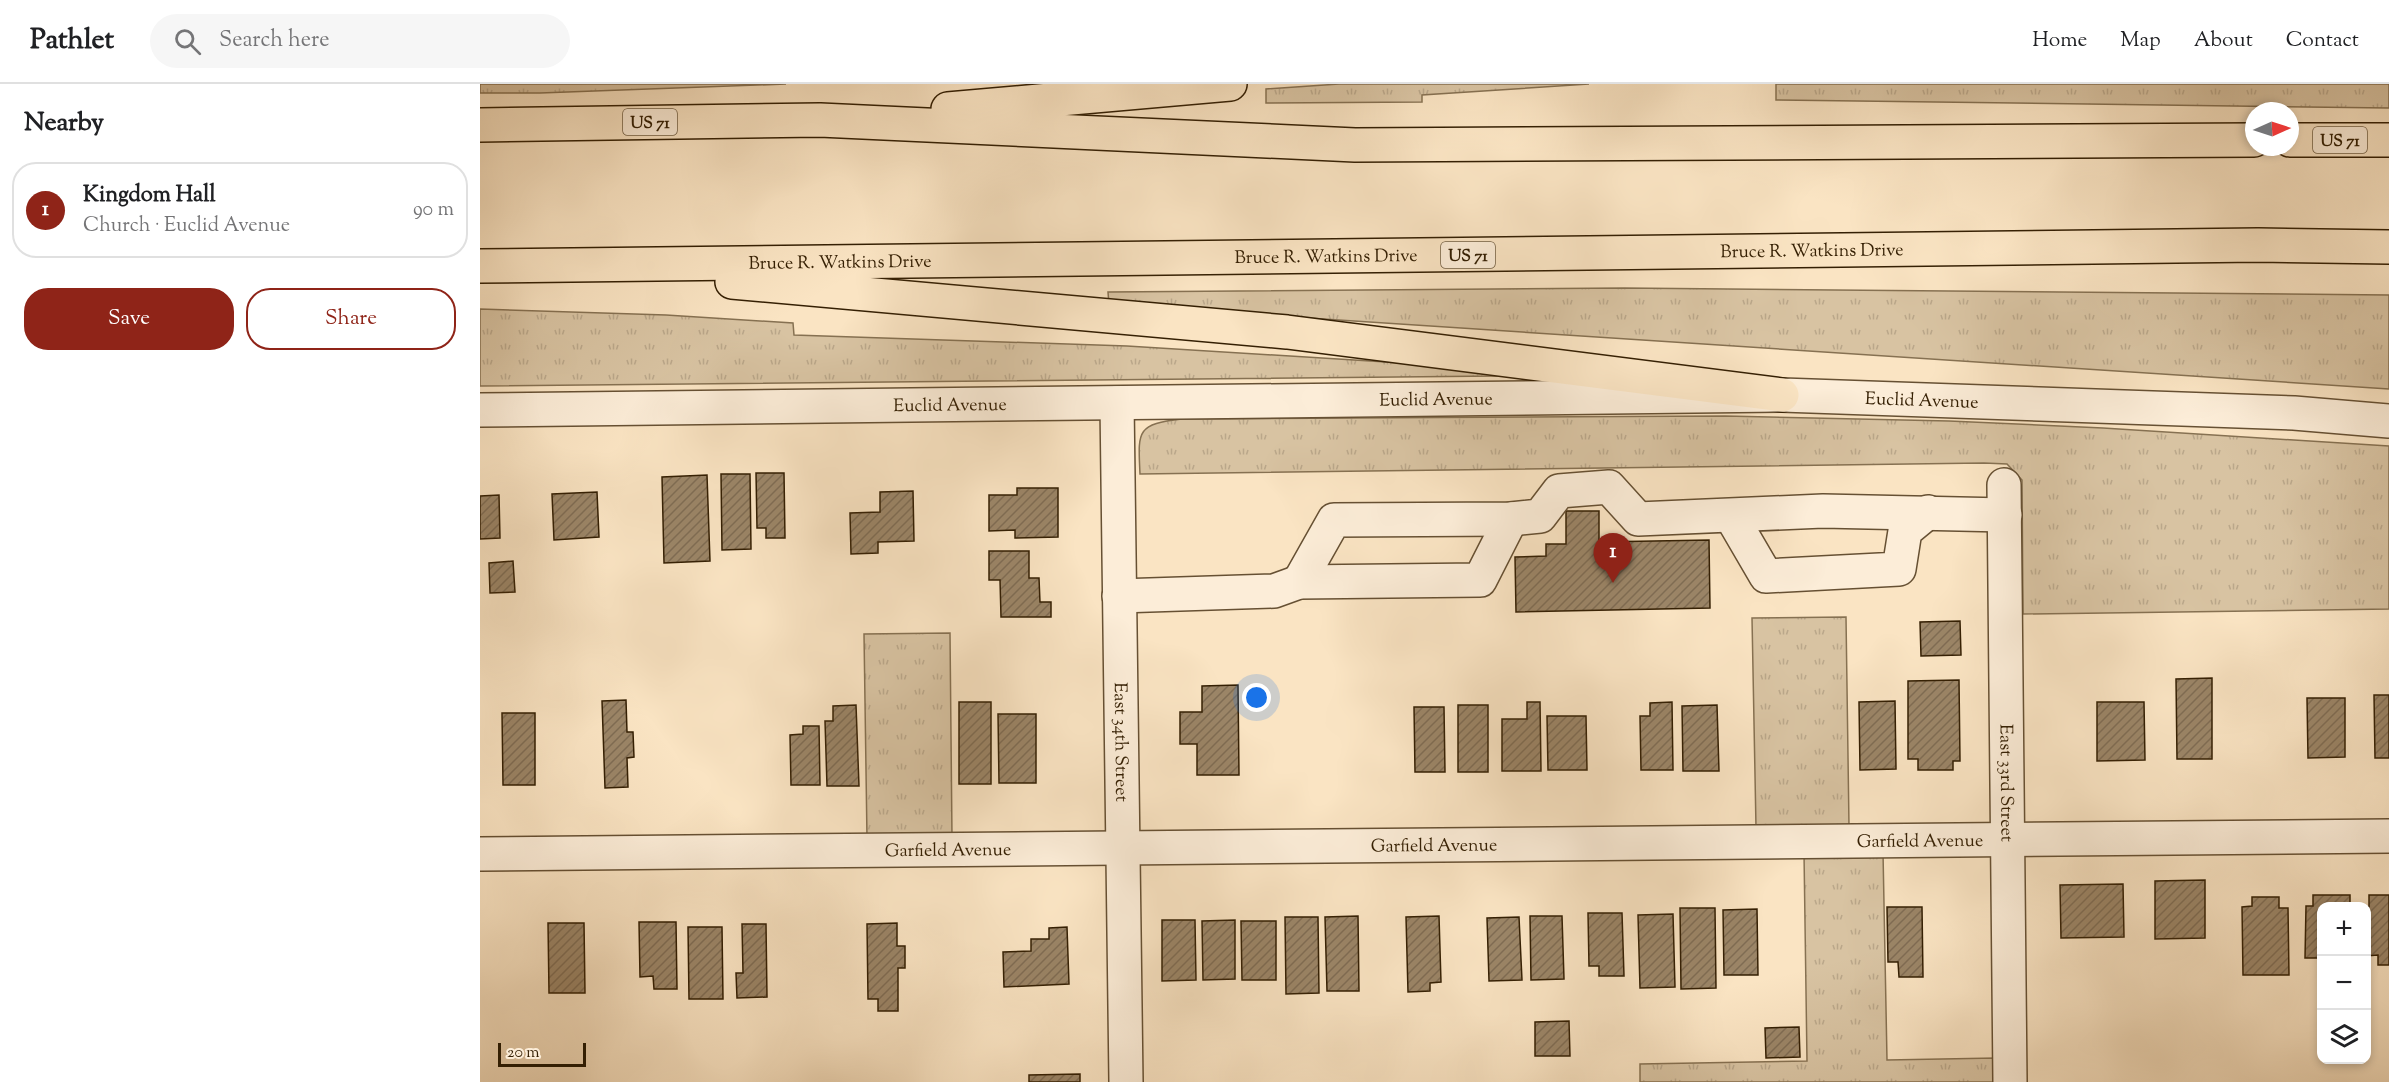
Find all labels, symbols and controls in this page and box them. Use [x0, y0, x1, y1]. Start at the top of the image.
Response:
search box [150, 14, 570, 68]
text: Pathlet [30, 21, 114, 61]
icon: search [171, 25, 204, 58]
text: Search here [219, 25, 329, 57]
text: Home [2032, 26, 2087, 56]
text: Map [2120, 26, 2161, 56]
text: About [2194, 26, 2253, 56]
text: Contact [2286, 26, 2359, 56]
north arrow [2245, 102, 2299, 156]
text: Nearby [24, 105, 104, 142]
road number: US 71 [623, 109, 677, 135]
road number: US 71 [2313, 127, 2367, 153]
text: Kingdom Hall [83, 180, 216, 212]
text: 1 [42, 196, 49, 225]
text: 90 m [413, 196, 454, 225]
text: Church · Euclid Avenue [83, 212, 290, 241]
street label: Bruce R. Watkins Drive [1720, 238, 1904, 266]
road number: US 71 [1441, 242, 1495, 268]
street label: Bruce R. Watkins Drive [1234, 244, 1418, 272]
street label: Bruce R. Watkins Drive [748, 250, 932, 278]
button: Save [24, 288, 234, 350]
button: Share [246, 288, 456, 350]
street label: Euclid Avenue [1379, 387, 1493, 415]
street label: Euclid Avenue [1865, 387, 1979, 417]
street label: Euclid Avenue [893, 393, 1007, 420]
pin: 1 [1594, 534, 1632, 583]
street label: East 34th Street [1106, 682, 1133, 802]
your location [1242, 683, 1271, 712]
street label: East 33rd Street [1991, 724, 2019, 842]
street label: Garfield Avenue [1857, 829, 1983, 856]
street label: Garfield Avenue [1371, 833, 1497, 861]
street label: Garfield Avenue [885, 838, 1011, 865]
map controls [2317, 902, 2371, 1064]
button: + [2317, 902, 2371, 956]
button: − [2317, 956, 2371, 1010]
button: layers [2317, 1010, 2371, 1064]
scale bar [498, 1040, 586, 1068]
text: 20 m [507, 1042, 540, 1065]

